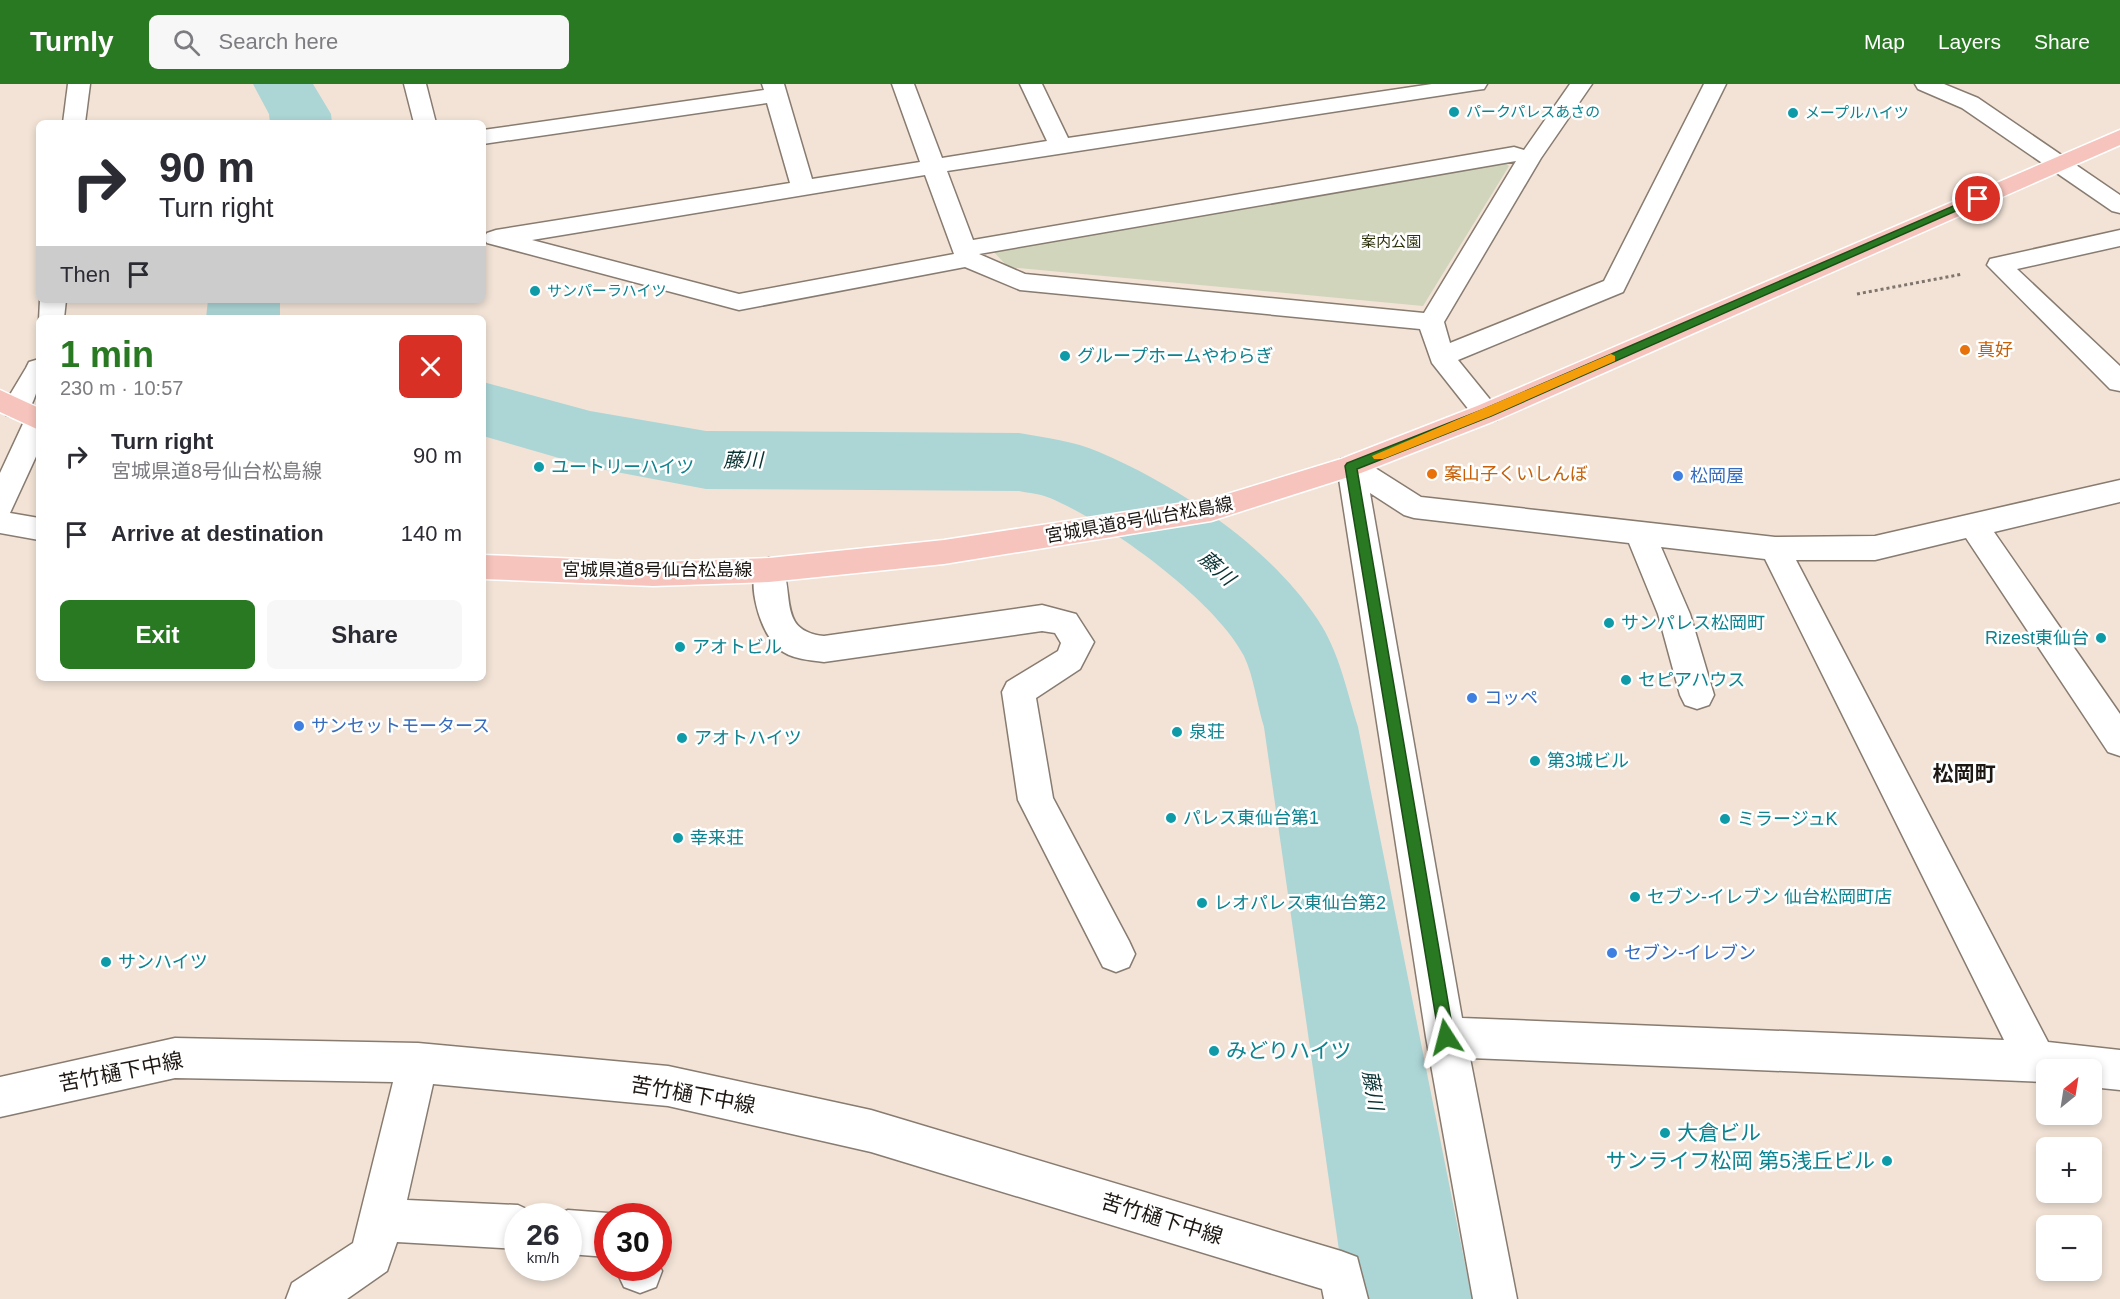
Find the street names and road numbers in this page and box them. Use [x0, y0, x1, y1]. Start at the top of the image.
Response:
street label: 宮城県道8号仙台松島線 [1044, 494, 1234, 546]
street label: 宮城県道8号仙台松島線 [562, 560, 752, 580]
street label: 苦竹樋下中線 [57, 1048, 185, 1095]
street label: 苦竹樋下中線 [629, 1072, 757, 1117]
street label: 苦竹樋下中線 [1099, 1189, 1226, 1248]

